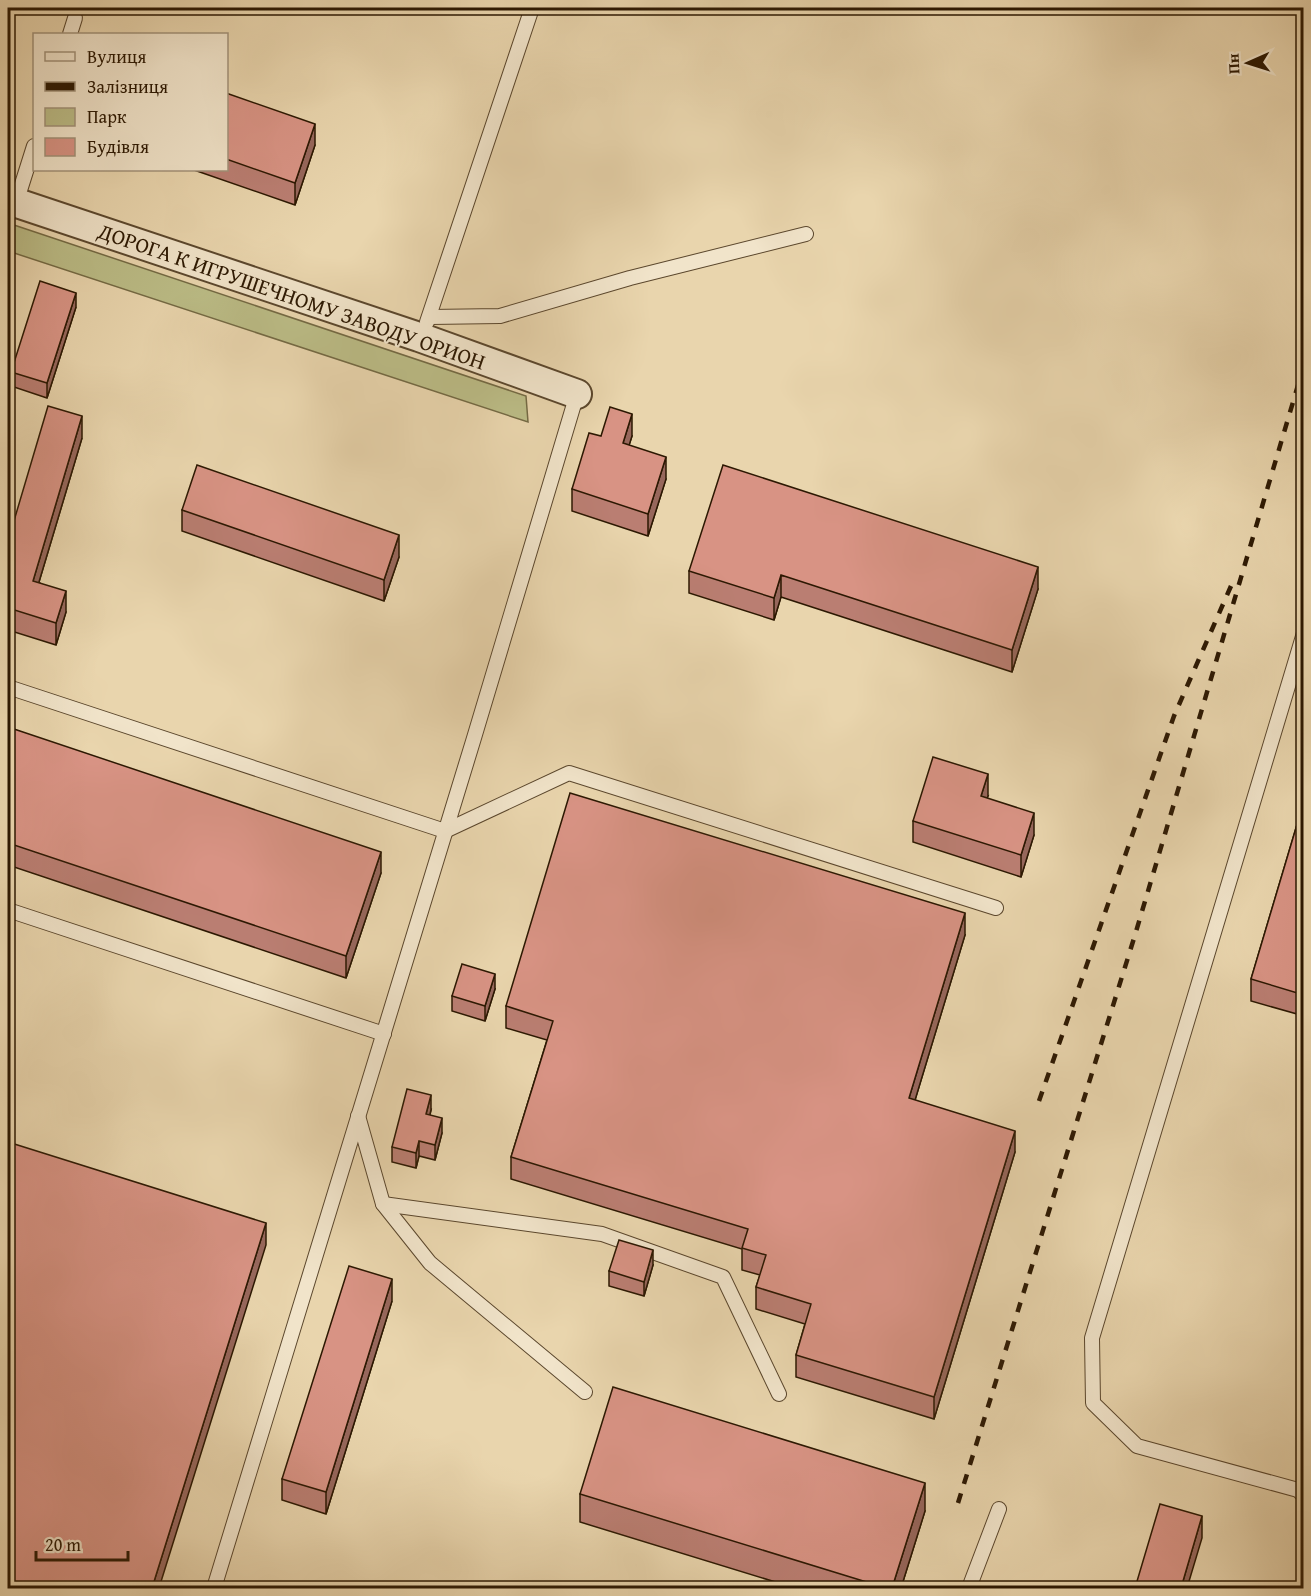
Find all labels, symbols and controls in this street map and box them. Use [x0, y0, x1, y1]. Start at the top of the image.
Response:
legend [33, 33, 228, 171]
north arrow [1218, 33, 1278, 93]
text: Вулиця [87, 43, 146, 70]
text: Пн [1220, 53, 1246, 75]
text: Залізниця [87, 73, 168, 100]
text: Парк [87, 103, 127, 130]
text: Будівля [87, 133, 149, 160]
street label: ДОРОГА К ИГРУШЕЧНОМУ ЗАВОДУ ОРИОН [93, 214, 490, 378]
scale bar [36, 1524, 128, 1562]
text: 20 m [45, 1531, 81, 1558]

